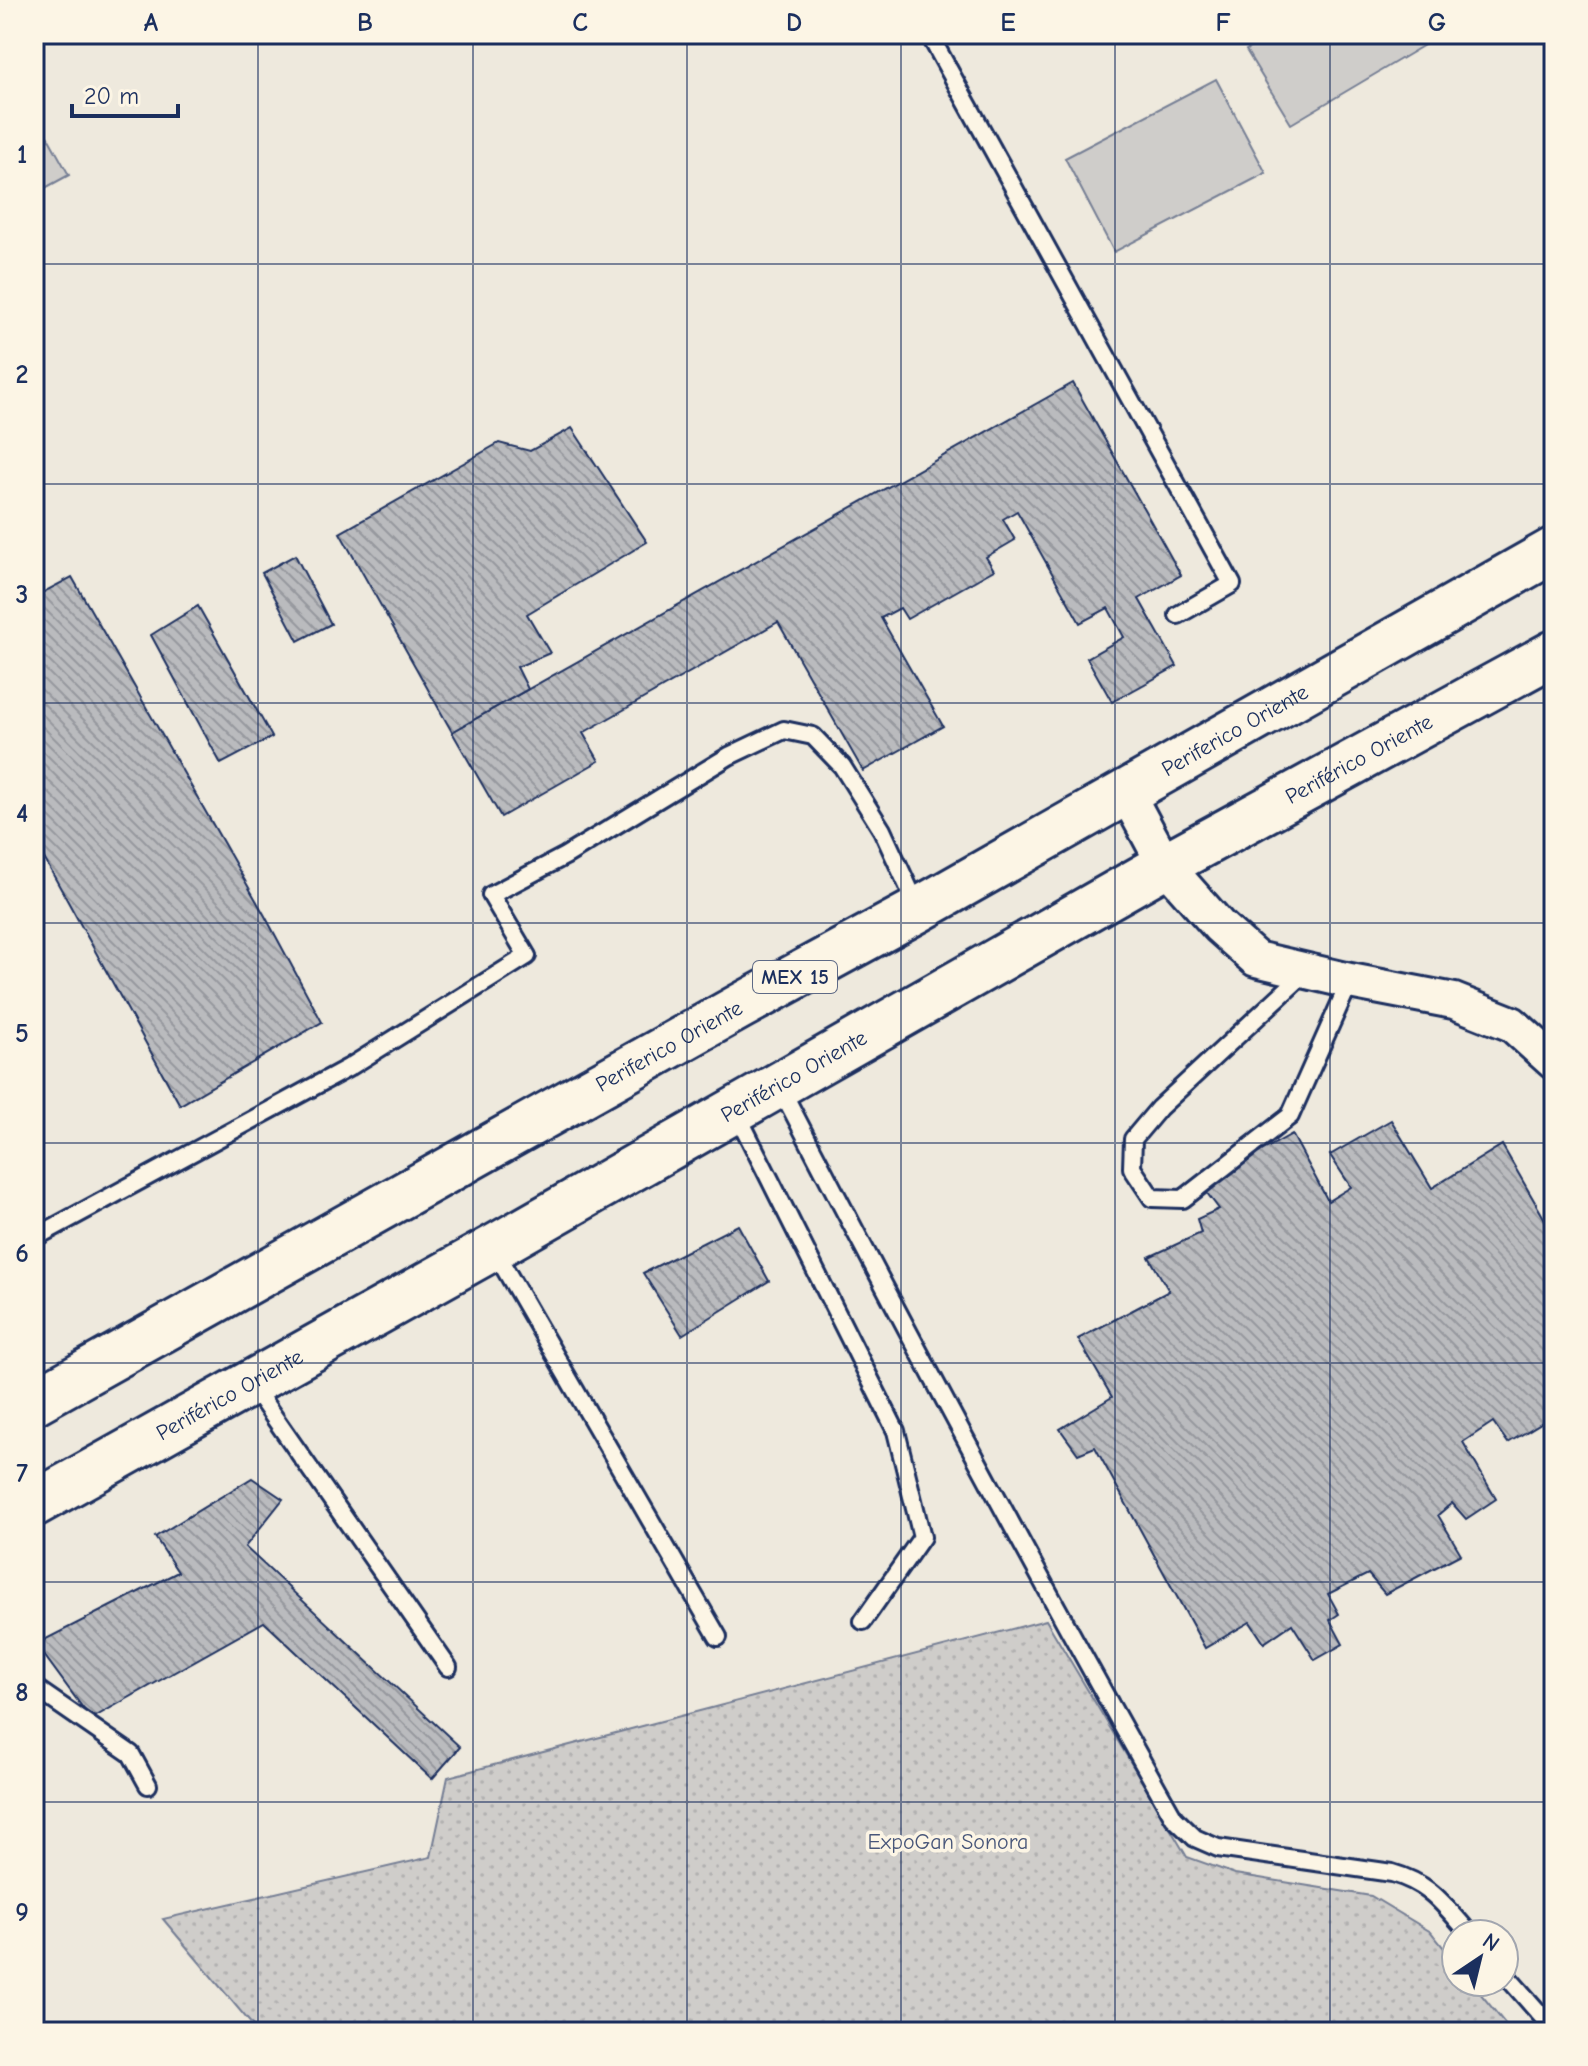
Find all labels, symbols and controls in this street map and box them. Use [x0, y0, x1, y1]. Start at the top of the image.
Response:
text: A [144, 8, 159, 38]
text: B [357, 8, 373, 38]
text: C [572, 8, 588, 38]
text: D [786, 8, 802, 38]
text: E [1000, 8, 1016, 38]
text: F [1215, 8, 1231, 38]
text: G [1428, 8, 1446, 38]
scale bar [72, 68, 178, 118]
text: 20 m [84, 82, 139, 110]
text: 1 [17, 140, 27, 170]
text: 2 [16, 360, 28, 390]
text: 3 [16, 580, 28, 610]
street label: Periferico Oriente [1157, 679, 1313, 782]
street label: Periférico Oriente [1281, 709, 1437, 810]
text: 4 [16, 799, 28, 829]
road number: MEX 15 [753, 961, 837, 993]
street label: Periferico Oriente [591, 995, 747, 1098]
text: 5 [15, 1019, 29, 1049]
street label: Periférico Oriente [716, 1025, 872, 1128]
text: 6 [15, 1239, 29, 1269]
street label: Periférico Oriente [152, 1344, 307, 1446]
text: 7 [16, 1459, 28, 1489]
text: 8 [15, 1678, 29, 1708]
park label: ExpoGan Sonora [868, 1829, 1028, 1855]
text: 9 [15, 1898, 29, 1928]
north arrow [1440, 1918, 1520, 1998]
text: N [1478, 1928, 1504, 1957]

